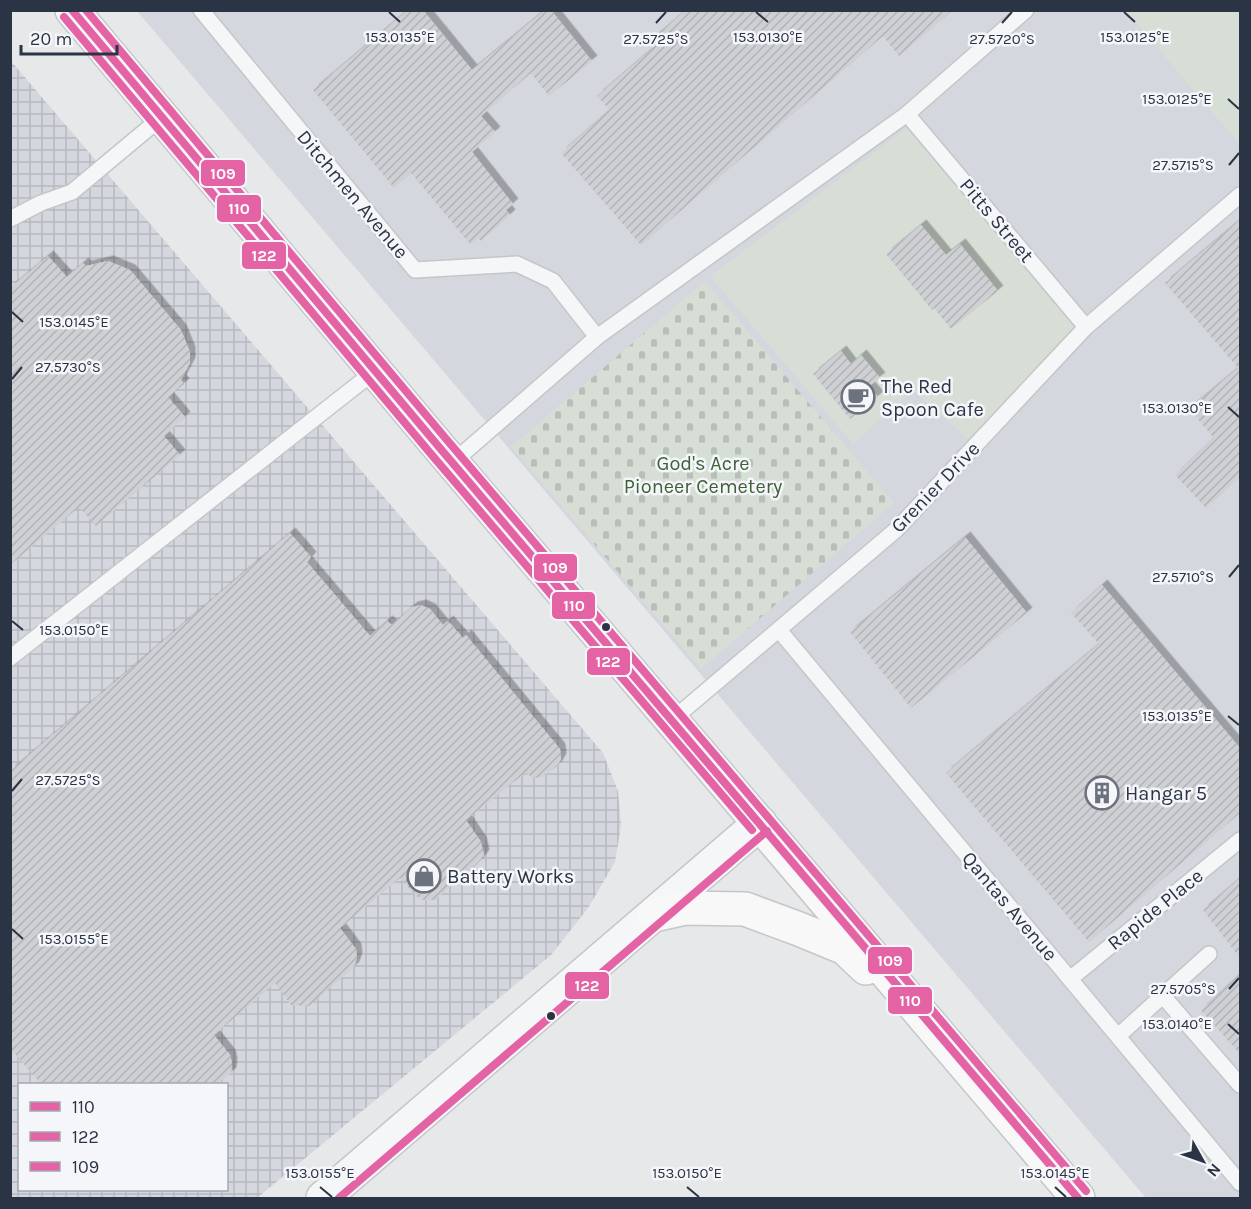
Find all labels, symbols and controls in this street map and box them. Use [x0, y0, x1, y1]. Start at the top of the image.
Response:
scale bar [21, 18, 117, 56]
text: 20 m [30, 28, 72, 50]
text: 153.0135°E [365, 28, 435, 46]
text: 153.0130°E [733, 28, 803, 46]
text: 153.0125°E [1100, 28, 1170, 46]
text: 27.5725°S [623, 30, 689, 48]
text: 27.5720°S [969, 30, 1035, 48]
text: 153.0125°E [1142, 90, 1212, 108]
street label: Ditchmen Avenue [292, 125, 413, 263]
text: 27.5715°S [1152, 156, 1214, 174]
line badge: 109 [200, 159, 246, 187]
text: 109 [210, 164, 236, 183]
street label: Pitts Street [955, 174, 1039, 267]
line badge: 110 [216, 194, 262, 223]
text: 110 [228, 199, 250, 218]
line badge: 122 [241, 241, 287, 270]
text: 122 [251, 246, 277, 265]
text: 153.0145°E [39, 313, 109, 331]
text: 27.5730°S [35, 358, 101, 376]
place label: The Red Spoon Cafe [881, 375, 984, 421]
cafe icon: The Red Spoon Cafe [840, 379, 876, 415]
text: 153.0130°E [1142, 399, 1212, 417]
street label: Grenier Drive [886, 437, 984, 538]
park label: God's Acre Pioneer Cemetery [624, 452, 782, 498]
line badge: 109 [533, 553, 578, 582]
text: 109 [542, 558, 568, 577]
text: 27.5710°S [1152, 568, 1214, 586]
line badge: 110 [551, 591, 596, 620]
text: 110 [563, 596, 585, 615]
text: 153.0150°E [39, 621, 109, 639]
unlabelled marker [600, 621, 612, 633]
line badge: 122 [586, 647, 631, 676]
text: 122 [595, 652, 621, 671]
text: 153.0135°E [1142, 707, 1212, 725]
text: 27.5725°S [35, 771, 101, 789]
building icon: Hangar 5 [1084, 775, 1120, 811]
place label: Hangar 5 [1125, 782, 1207, 805]
street label: Qantas Avenue [957, 847, 1062, 966]
shop icon: Battery Works [406, 858, 442, 894]
street label: Rapide Place [1103, 864, 1208, 955]
place label: Battery Works [447, 865, 574, 888]
text: 153.0155°E [39, 930, 109, 948]
line badge: 109 [867, 946, 913, 975]
text: 109 [877, 951, 903, 970]
line badge: 122 [564, 971, 610, 1000]
text: 122 [574, 976, 600, 995]
text: 27.5705°S [1150, 980, 1216, 998]
line badge: 110 [887, 986, 933, 1015]
text: 110 [899, 991, 921, 1010]
unlabelled marker [545, 1010, 557, 1022]
text: 153.0140°E [1142, 1015, 1212, 1033]
legend [18, 1083, 228, 1191]
text: 110 [72, 1096, 95, 1118]
text: 122 [72, 1126, 99, 1148]
north arrow [1173, 1131, 1233, 1191]
text: 109 [72, 1156, 99, 1178]
text: N [1203, 1160, 1225, 1181]
text: 153.0155°E [285, 1164, 355, 1182]
text: 153.0150°E [652, 1164, 722, 1182]
text: 153.0145°E [1020, 1164, 1090, 1182]

